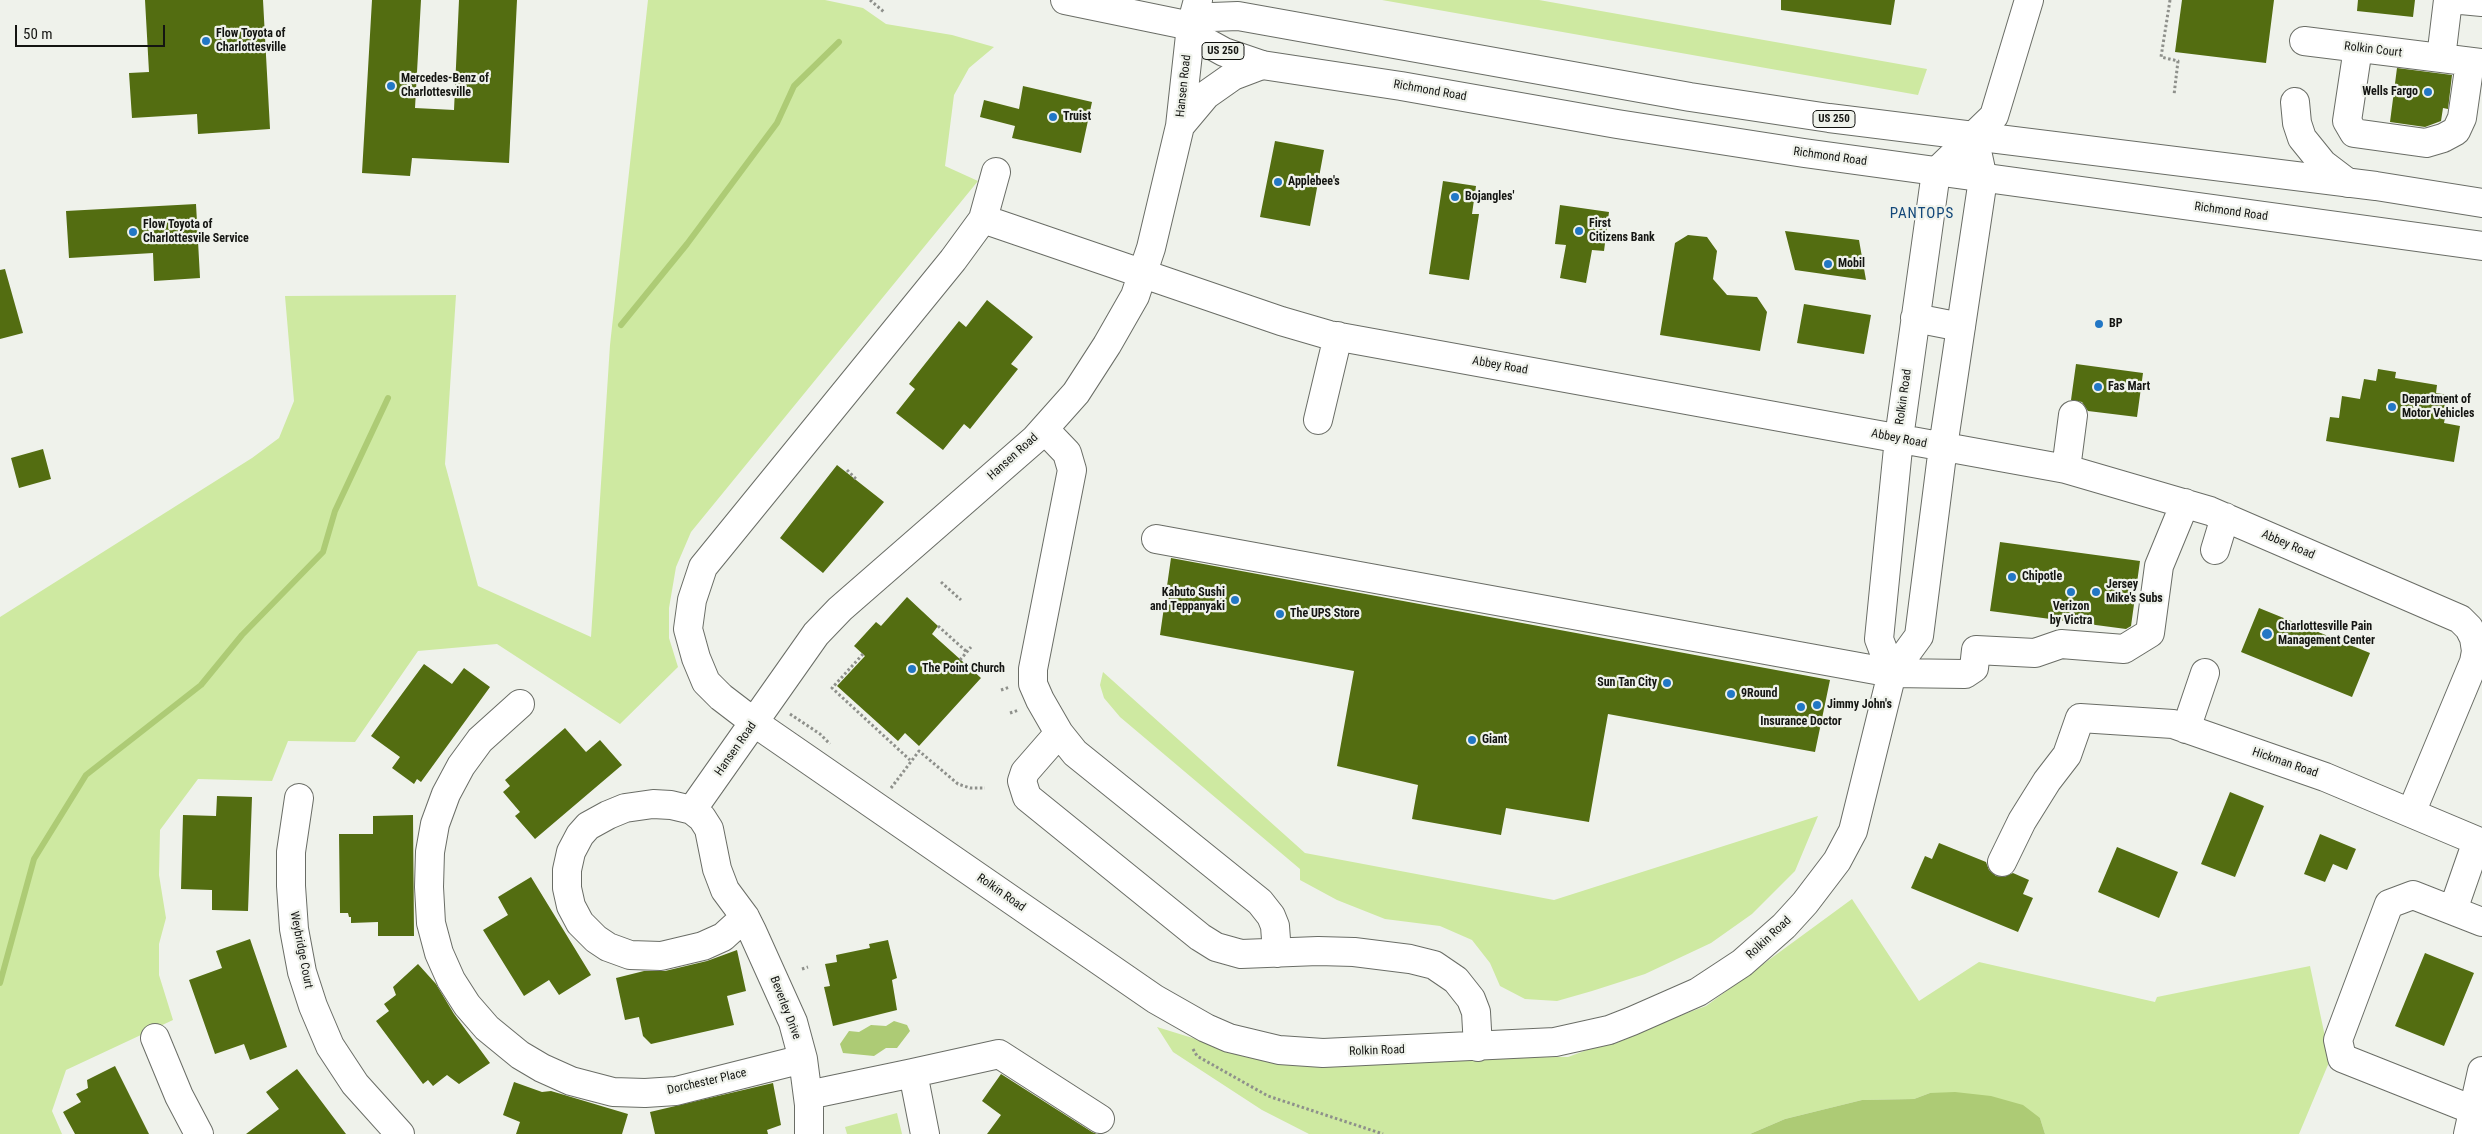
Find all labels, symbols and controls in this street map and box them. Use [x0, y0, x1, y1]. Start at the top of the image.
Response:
scale bar [18, 15, 168, 47]
text: 50 m [23, 25, 53, 43]
place label: Flow Toyota of Charlottesville [216, 27, 286, 55]
marker: Flow Toyota of Charlottesville [200, 35, 212, 47]
street label: Rolkin Court [2343, 39, 2403, 61]
road number: US 250 [1202, 42, 1244, 59]
street label: Hansen Road [1174, 54, 1194, 118]
place label: Mercedes-Benz of Charlottesville [401, 72, 489, 100]
street label: Richmond Road [1392, 77, 1468, 105]
marker: Mercedes-Benz of Charlottesville [385, 80, 397, 92]
place label: Wells Fargo [2362, 85, 2418, 99]
marker: Wells Fargo [2422, 86, 2434, 98]
place label: Truist [1063, 110, 1091, 124]
road number: US 250 [1813, 110, 1855, 128]
marker: Truist [1047, 111, 1059, 123]
street label: Richmond Road [1792, 145, 1868, 169]
place label: Applebee's [1288, 175, 1340, 189]
marker: Applebee's [1272, 176, 1284, 188]
place label: Bojangles' [1465, 190, 1514, 204]
marker: Bojangles' [1449, 191, 1461, 203]
street label: Richmond Road [2193, 200, 2269, 224]
district label: PANTOPS [1889, 205, 1955, 223]
place label: First Citizens Bank [1589, 217, 1655, 245]
place label: Flow Toyota of Charlottesvile Service [143, 218, 249, 246]
marker: First Citizens Bank [1573, 225, 1585, 237]
marker: Flow Toyota of Charlottesvile Service [127, 226, 139, 238]
place label: Mobil [1838, 257, 1865, 271]
marker: Mobil [1822, 258, 1834, 270]
place label: BP [2109, 317, 2123, 331]
marker: BP [2093, 318, 2105, 330]
street label: Abbey Road [1471, 354, 1529, 378]
street label: Rolkin Road [1893, 368, 1915, 426]
place label: Fas Mart [2108, 380, 2150, 394]
marker: Fas Mart [2092, 381, 2104, 393]
place label: Department of Motor Vehicles [2402, 393, 2474, 421]
marker: Department of Motor Vehicles [2386, 401, 2398, 413]
street label: Abbey Road [1870, 427, 1928, 451]
street label: Hansen Road [985, 431, 1041, 483]
street label: Abbey Road [2259, 527, 2317, 563]
place label: Chipotle [2022, 570, 2062, 584]
marker: Chipotle [2006, 571, 2018, 583]
place label: Jersey Mike's Subs [2106, 578, 2163, 606]
place label: Kabuto Sushi and Teppanyaki [1150, 586, 1225, 614]
marker: Verizon by Victra [2065, 586, 2077, 598]
marker: Jersey Mike's Subs [2090, 586, 2102, 598]
marker: Kabuto Sushi and Teppanyaki [1229, 594, 1241, 606]
place label: Verizon by Victra [2050, 600, 2092, 628]
place label: The UPS Store [1290, 607, 1359, 621]
marker: The UPS Store [1274, 608, 1286, 620]
place label: Charlottesville Pain Management Center [2278, 620, 2375, 648]
marker: Charlottesville Pain Management Center [2260, 627, 2274, 641]
place label: The Point Church [922, 662, 1005, 676]
marker: The Point Church [906, 663, 918, 675]
place label: Sun Tan City [1597, 676, 1657, 690]
marker: Sun Tan City [1661, 677, 1673, 689]
place label: 9Round [1741, 687, 1777, 701]
marker: 9Round [1725, 688, 1737, 700]
place label: Jimmy John's [1827, 698, 1892, 712]
marker: Jimmy John's [1811, 699, 1823, 711]
marker: Insurance Doctor [1795, 701, 1807, 713]
place label: Insurance Doctor [1760, 715, 1842, 729]
street label: Hansen Road [712, 719, 760, 779]
place label: Giant [1482, 733, 1507, 747]
marker: Giant [1466, 734, 1478, 746]
street label: Hickman Road [2250, 745, 2320, 781]
street label: Rolkin Road [974, 871, 1028, 915]
street label: Weybridge Court [286, 910, 316, 990]
street label: Rolkin Road [1744, 914, 1794, 962]
street label: Beverley Drive [766, 974, 804, 1042]
street label: Rolkin Road [1349, 1043, 1405, 1059]
street label: Dorchester Place [666, 1066, 748, 1098]

